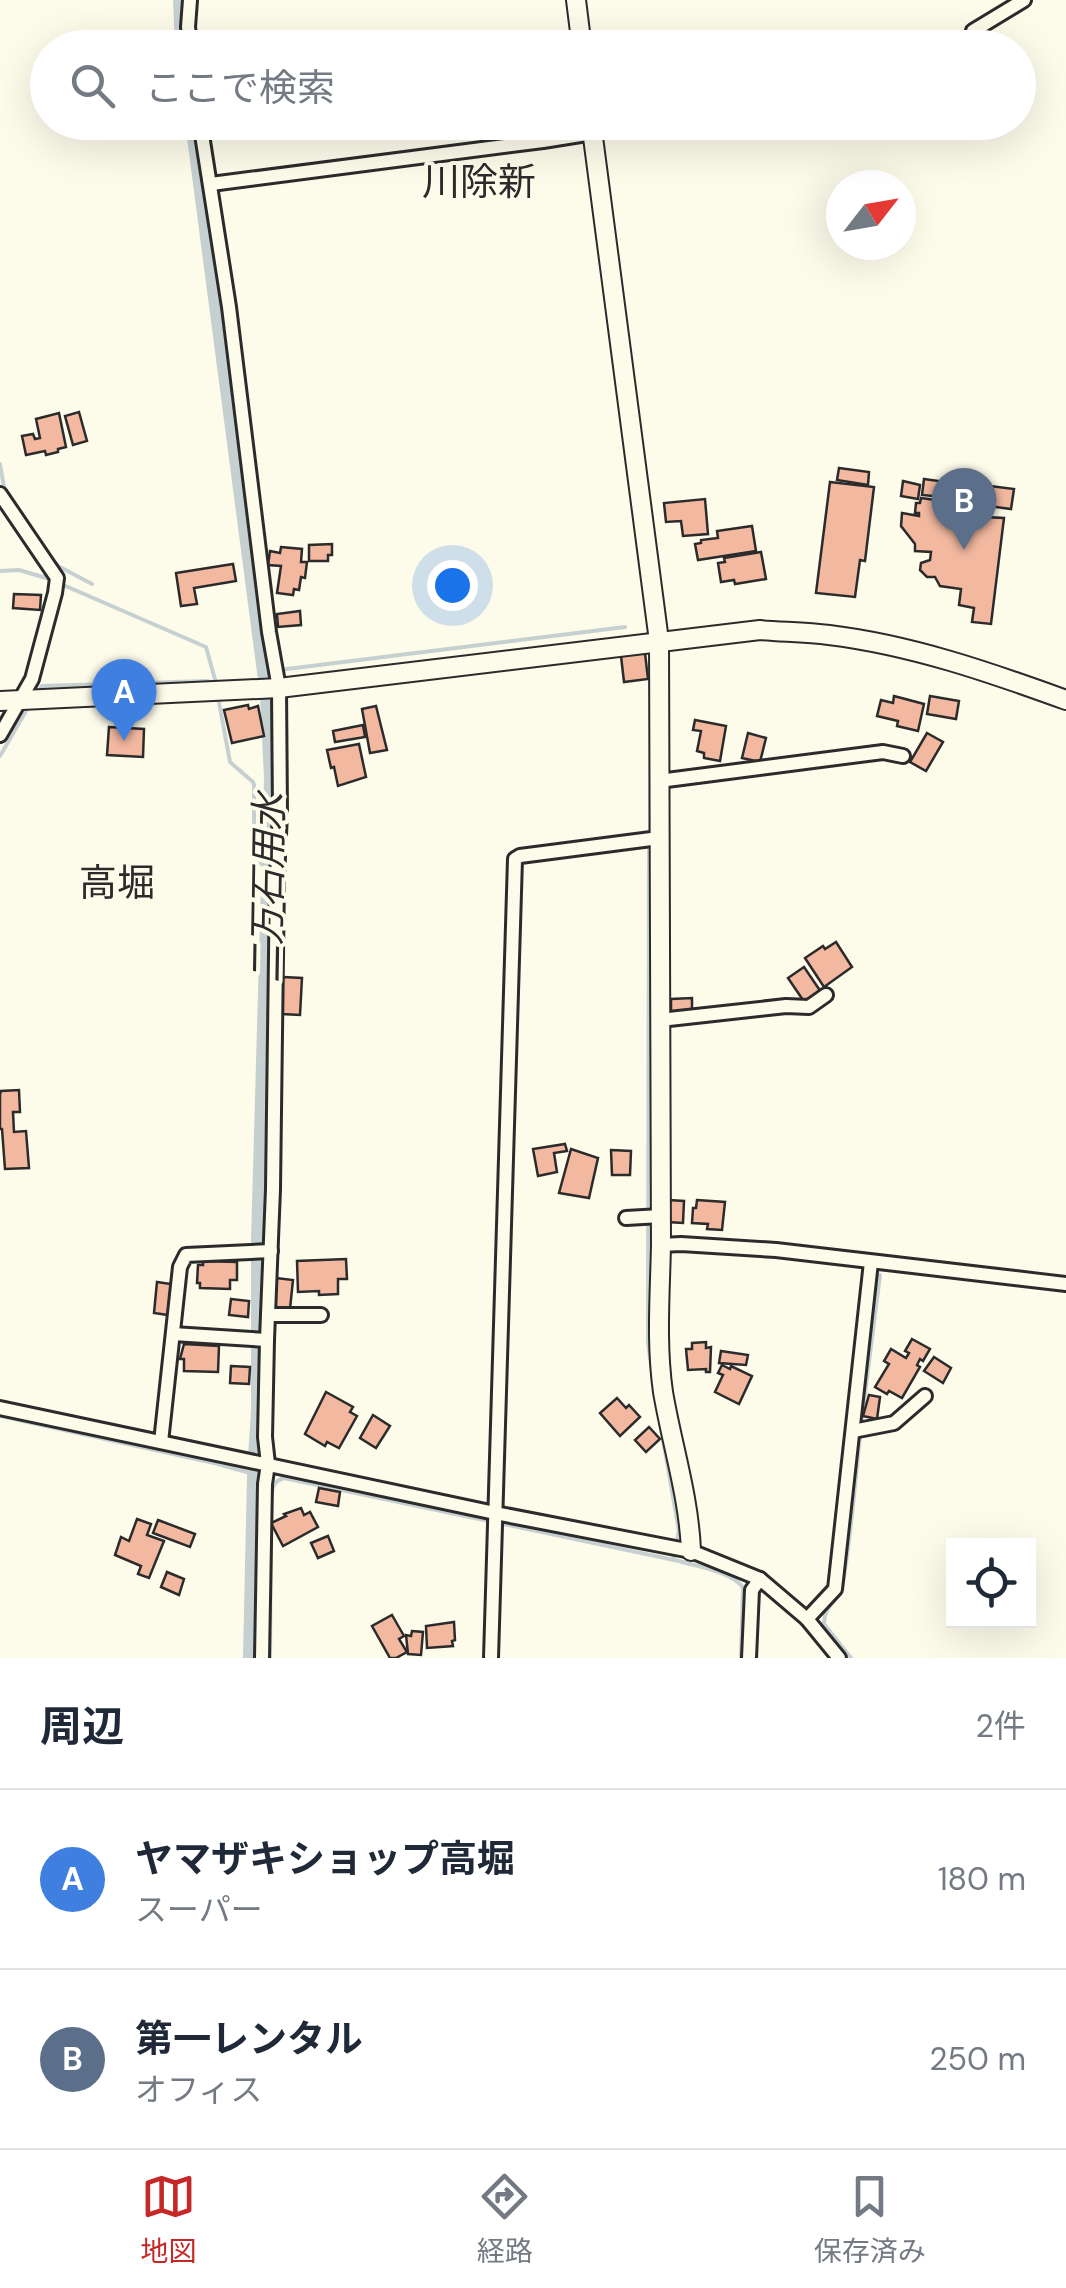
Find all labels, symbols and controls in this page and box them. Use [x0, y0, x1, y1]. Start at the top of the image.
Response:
search box [30, 30, 1036, 140]
icon: search [65, 58, 120, 113]
text: ここで検索 [145, 63, 335, 113]
district label: 川除新 [422, 157, 536, 207]
north arrow [826, 170, 916, 260]
pin: B [932, 468, 996, 550]
your location [427, 560, 478, 611]
pin: A [92, 658, 156, 741]
water label: 二万石用水 [241, 789, 295, 983]
district label: 高堀 [79, 858, 155, 908]
map controls [946, 1538, 1036, 1628]
button: locate [946, 1538, 1036, 1628]
text: 周辺 [40, 1699, 124, 1754]
text: 2件 [976, 1705, 1026, 1747]
text: ヤマザキショップ高堀 [135, 1834, 515, 1884]
text: A [61, 1858, 84, 1900]
text: 180 m [938, 1858, 1026, 1900]
text: スーパー [135, 1889, 263, 1931]
text: 第一レンタル [135, 2014, 363, 2064]
text: B [62, 2038, 83, 2080]
text: 250 m [929, 2038, 1026, 2080]
text: オフィス [135, 2069, 262, 2111]
tab: 地図 [140, 2169, 196, 2270]
tab: 経路 [477, 2169, 533, 2270]
tab: 保存済み [814, 2169, 926, 2270]

